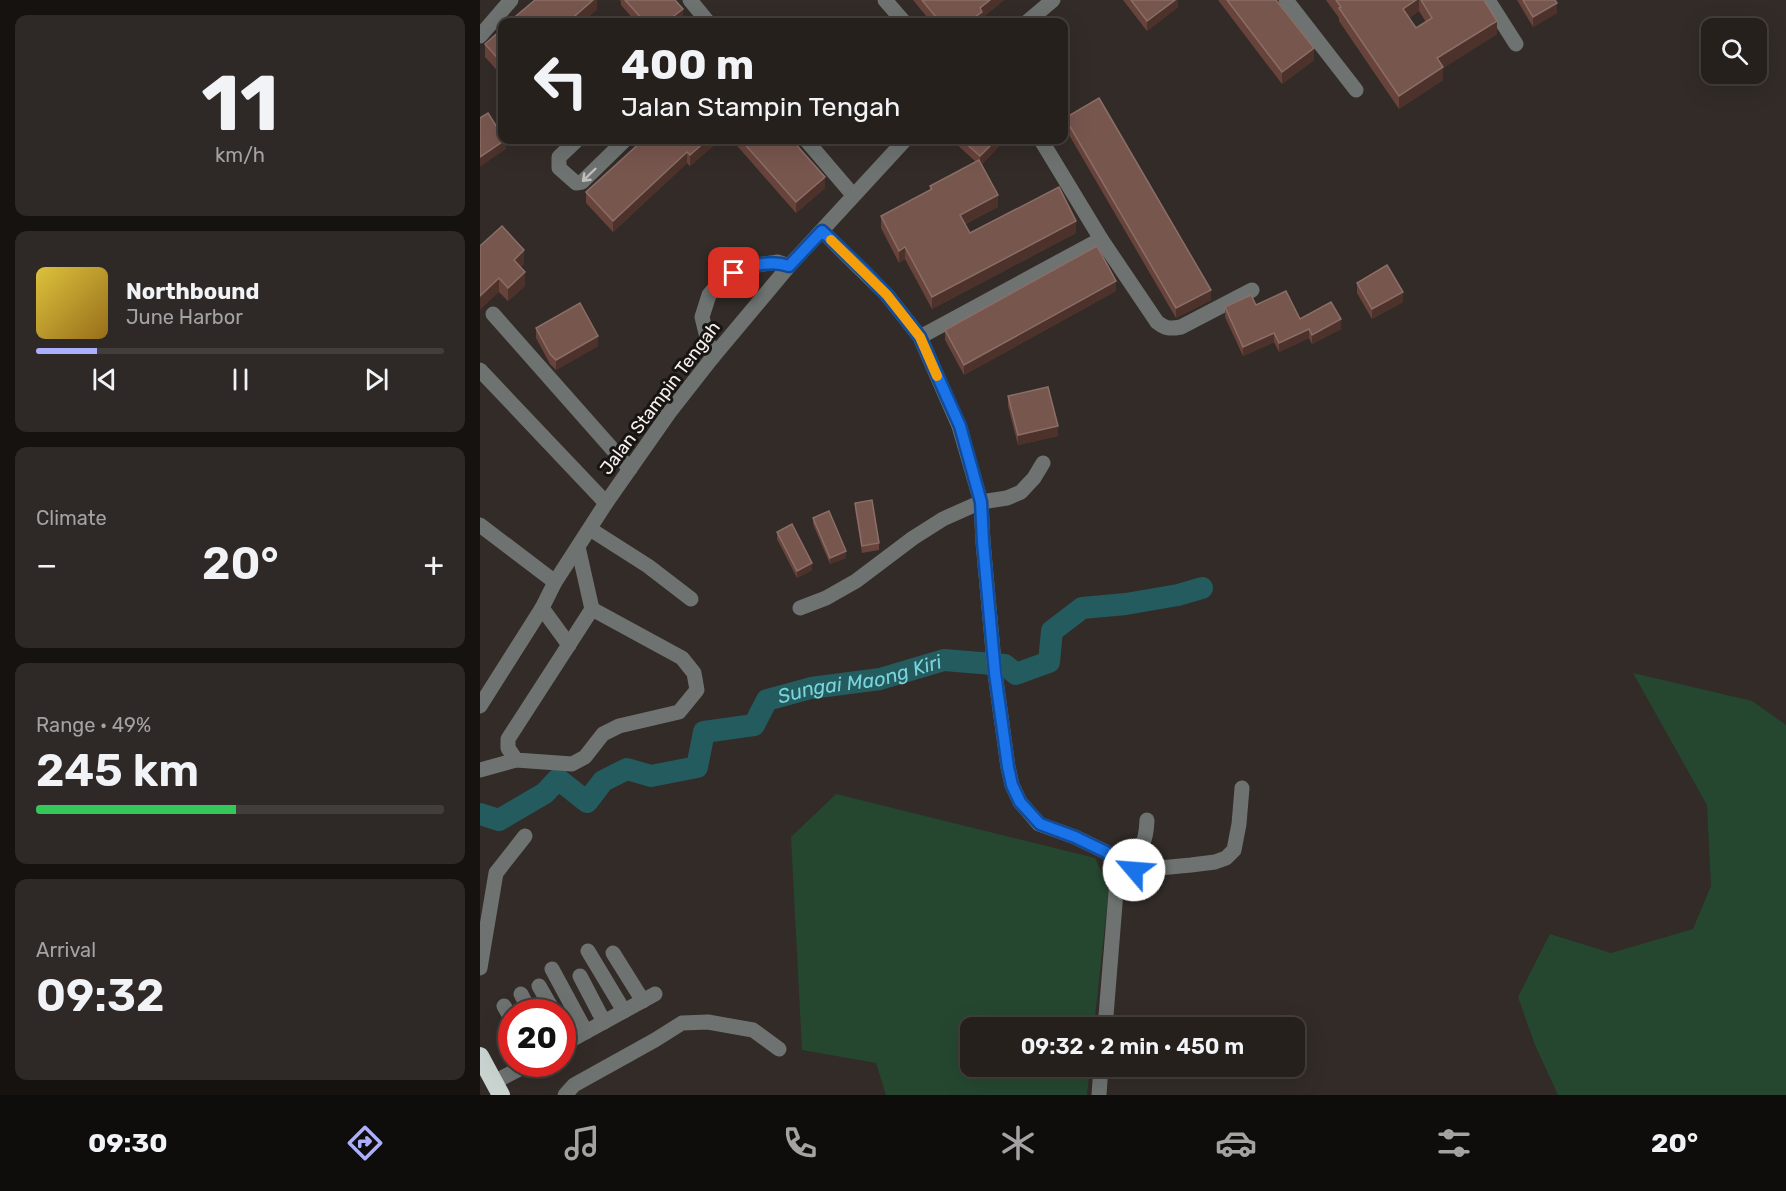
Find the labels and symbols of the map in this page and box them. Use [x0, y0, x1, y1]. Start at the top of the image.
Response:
one-way arrow [582, 167, 597, 182]
pin [708, 247, 759, 298]
street label: Jalan Stampin Tengah [595, 317, 725, 479]
water label: Sungai Maong Kiri [775, 649, 946, 709]
position arrow [1102, 838, 1166, 902]
speed limit sign: 20 [498, 999, 576, 1077]

